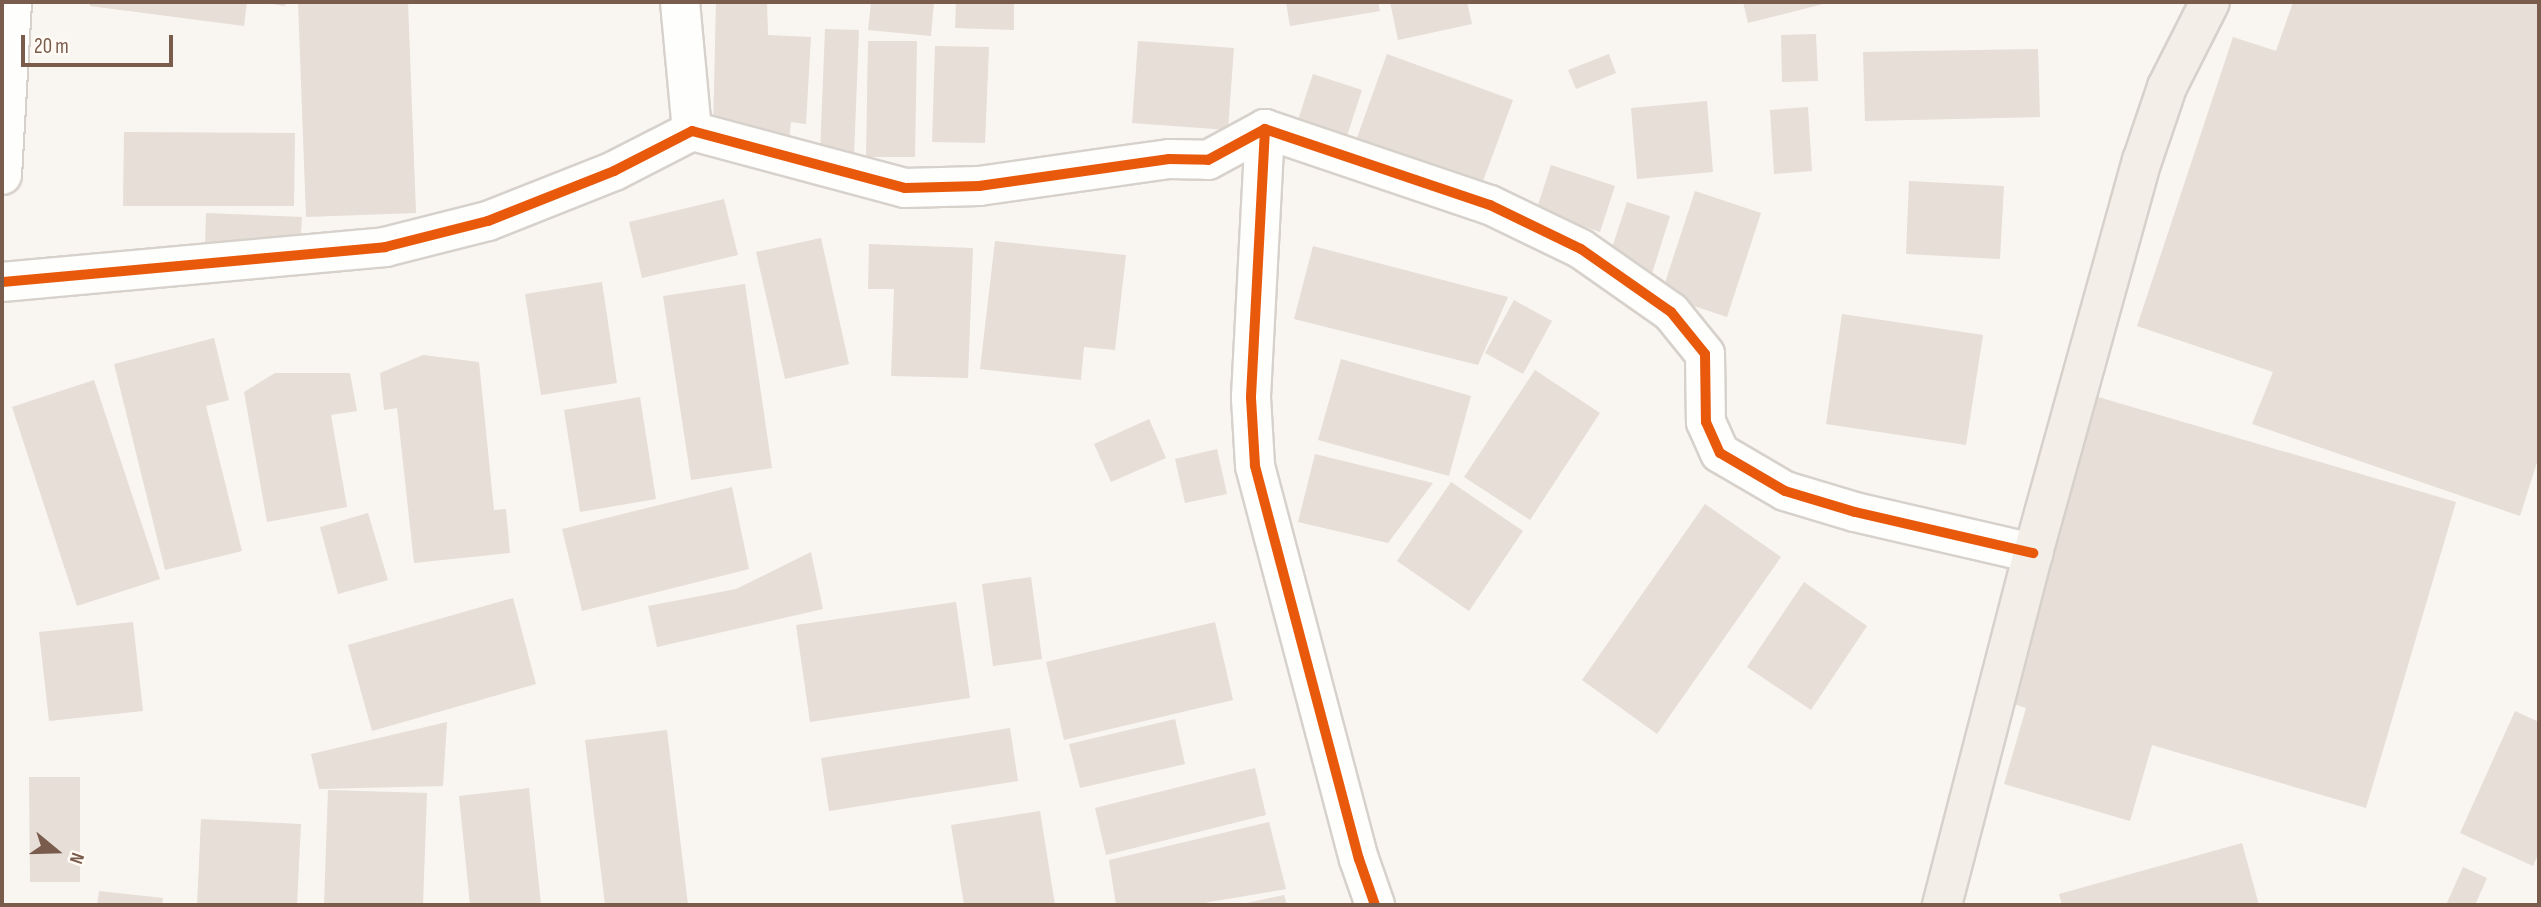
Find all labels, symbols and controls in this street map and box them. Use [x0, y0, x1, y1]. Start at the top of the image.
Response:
scale bar [24, 21, 177, 65]
text: 20 m [34, 34, 69, 59]
north arrow [21, 816, 91, 886]
text: N [64, 849, 89, 867]

